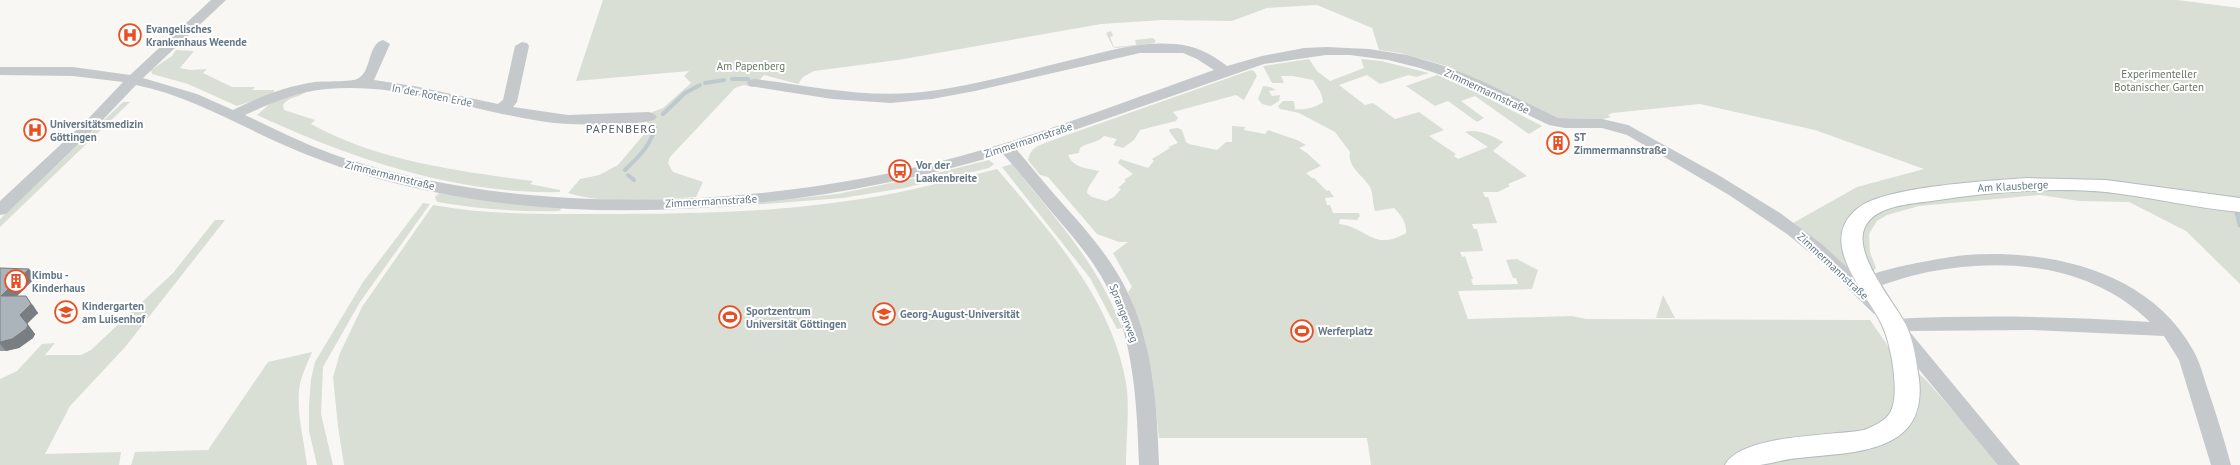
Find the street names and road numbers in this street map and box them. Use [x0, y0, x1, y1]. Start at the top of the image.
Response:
street label: Zimmermannstraße [1442, 65, 1532, 117]
street label: In der Roten Erde [391, 80, 474, 110]
street label: Zimmermannstraße [982, 119, 1074, 161]
street label: Zimmermannstraße [344, 157, 437, 193]
street label: Am Klausberge [1977, 177, 2049, 195]
street label: Zimmermannstraße [665, 192, 758, 210]
street label: Zimmermannstraße [1795, 229, 1872, 303]
street label: Sprangerweg [1106, 282, 1142, 344]

